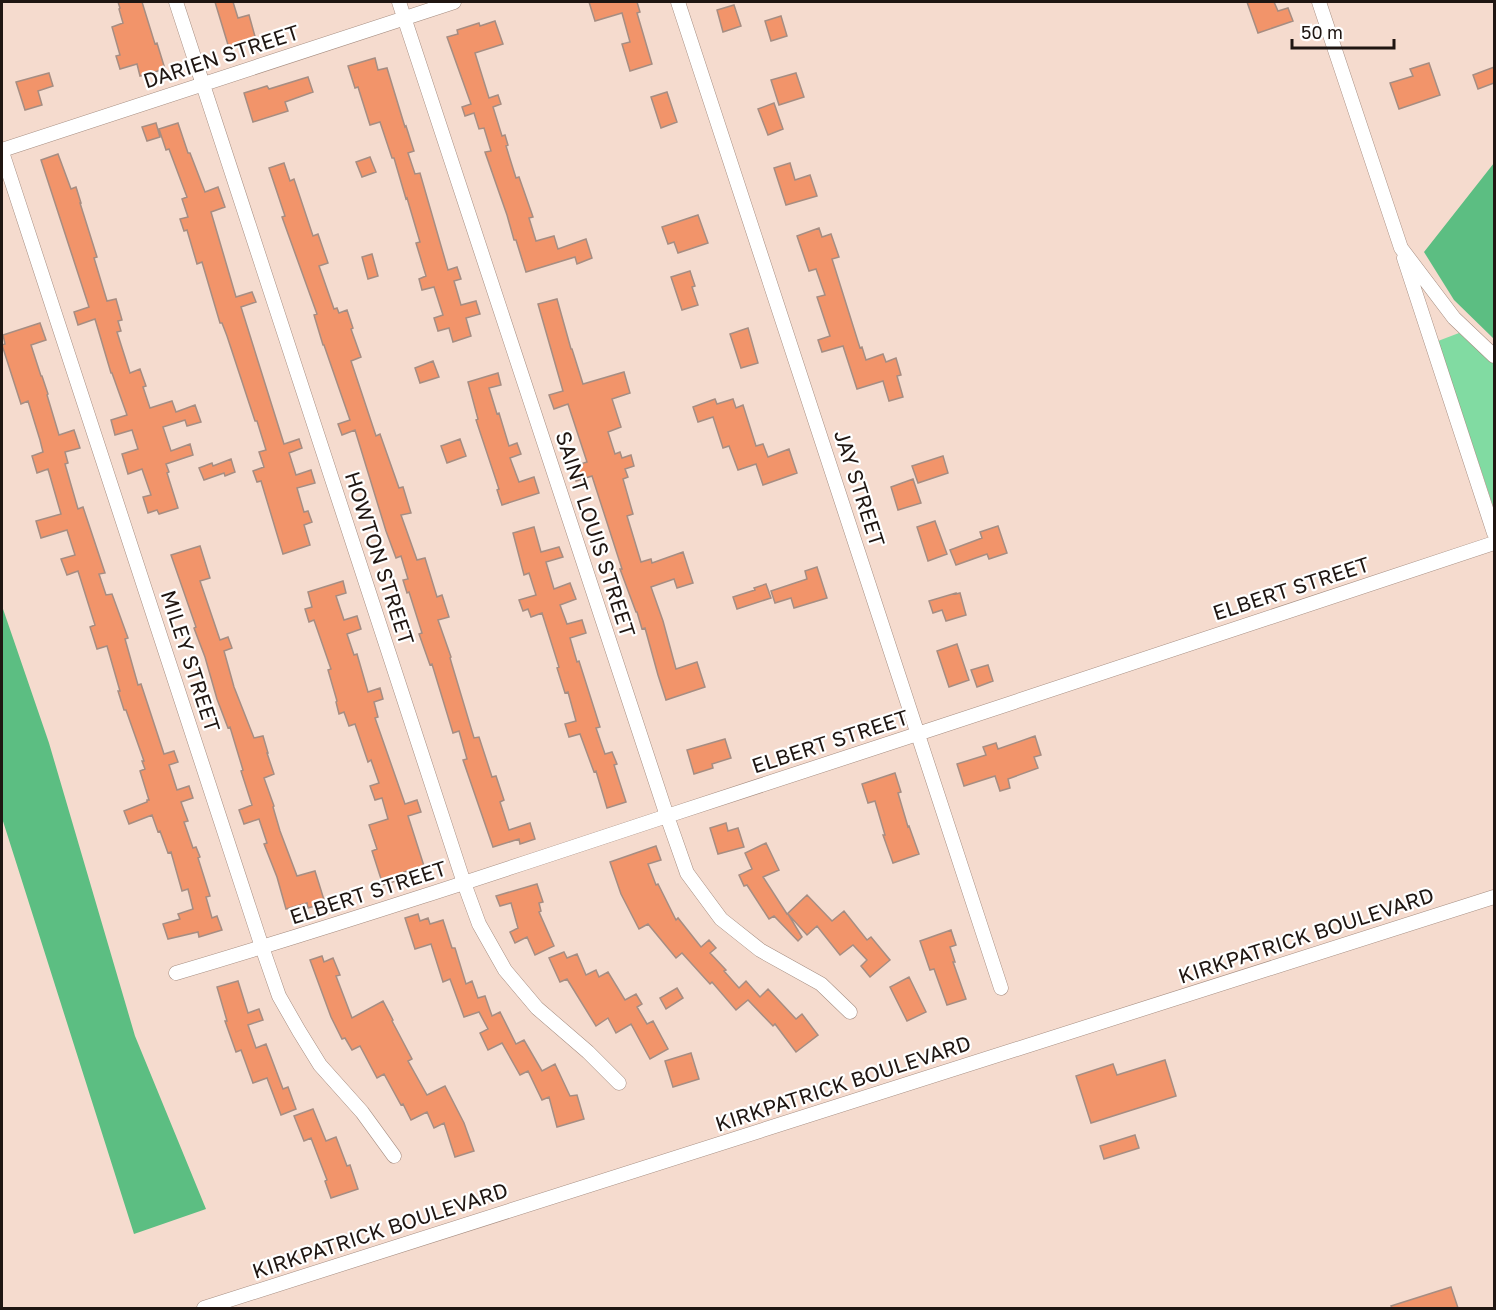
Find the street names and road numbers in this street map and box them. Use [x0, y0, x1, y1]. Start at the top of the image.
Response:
street label: DARIEN STREET [140, 19, 302, 93]
street label: JAY STREET [829, 426, 891, 550]
street label: SAINT LOUIS STREET [550, 428, 642, 640]
street label: HOWTON STREET [340, 468, 420, 648]
street label: ELBERT STREET [1209, 550, 1373, 626]
street label: MILEY STREET [156, 587, 226, 735]
street label: ELBERT STREET [748, 703, 912, 779]
street label: ELBERT STREET [286, 854, 450, 930]
street label: KIRKPATRICK BOULEVARD [1175, 881, 1437, 989]
street label: KIRKPATRICK BOULEVARD [712, 1029, 974, 1137]
street label: KIRKPATRICK BOULEVARD [249, 1176, 511, 1284]

